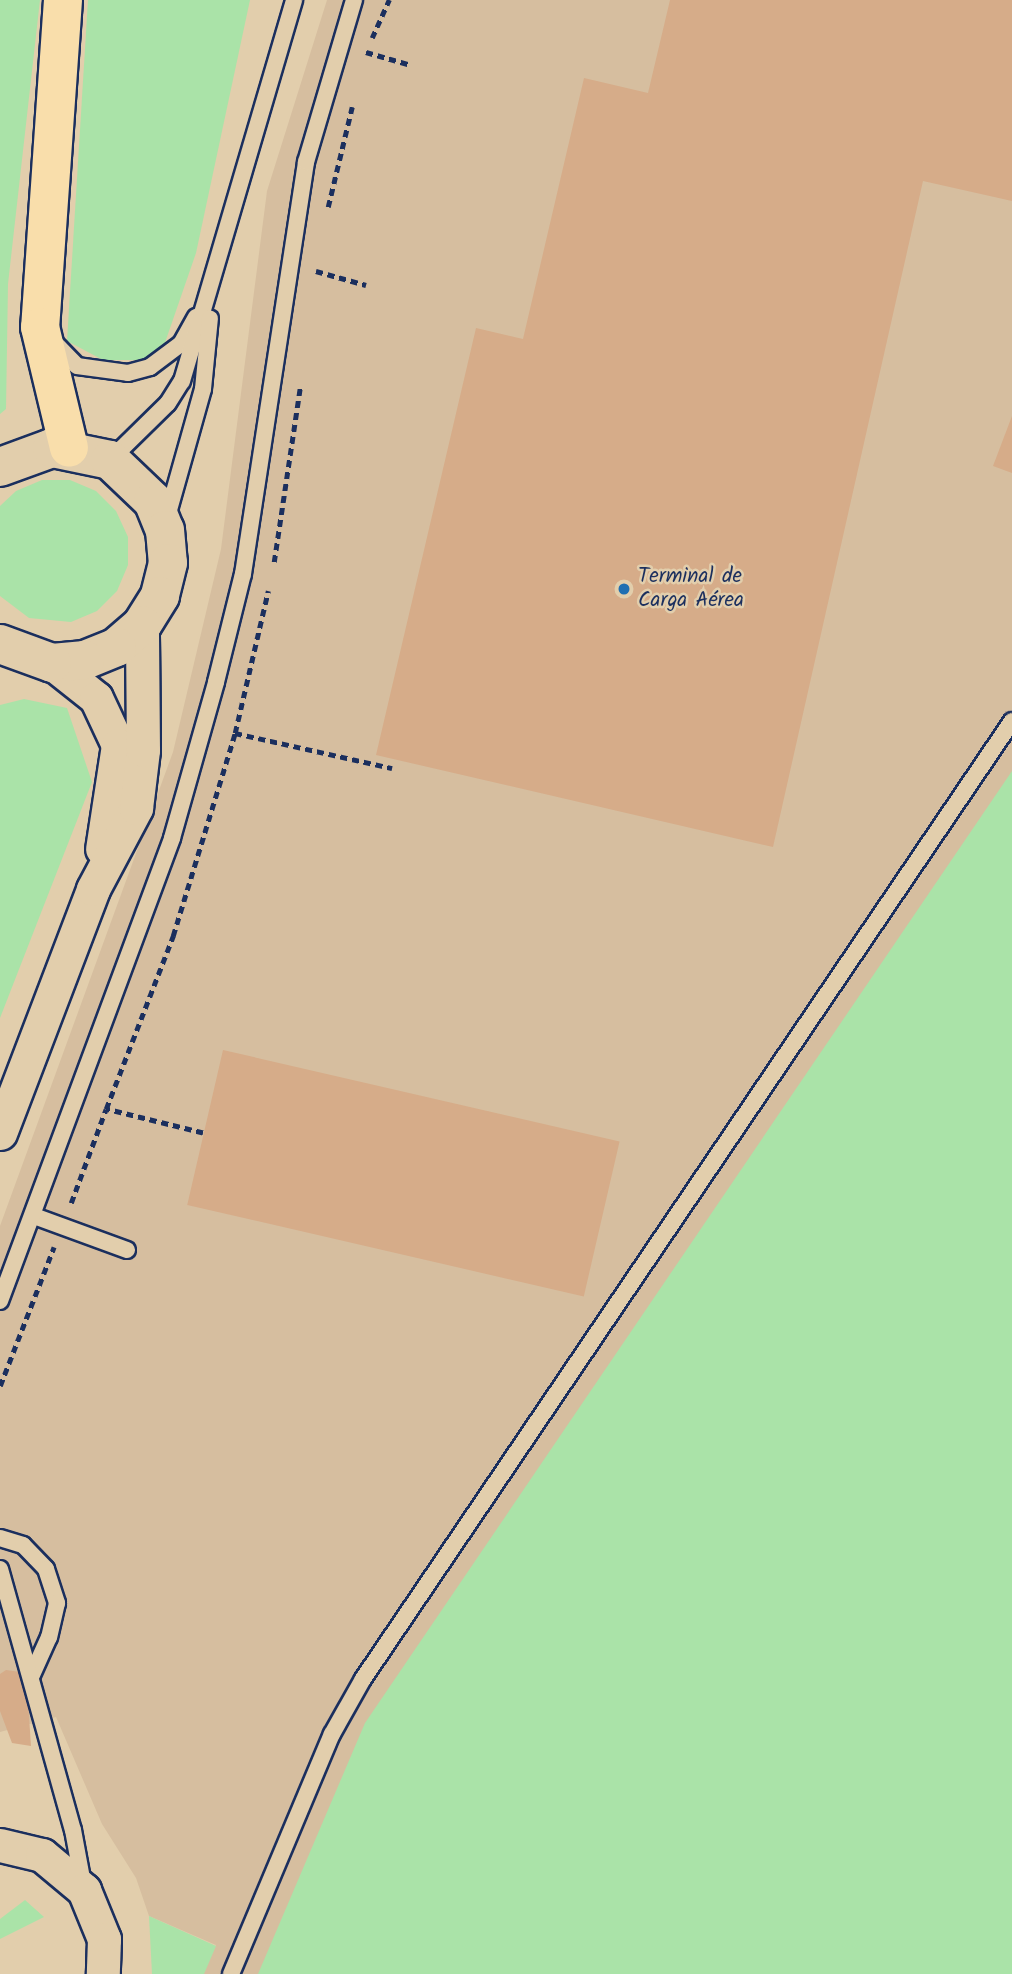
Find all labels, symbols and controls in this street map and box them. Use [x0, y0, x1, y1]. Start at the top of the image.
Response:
place label: Terminal de Carga Aérea [638, 564, 744, 614]
marker: Terminal de Carga Aérea [616, 581, 632, 597]

